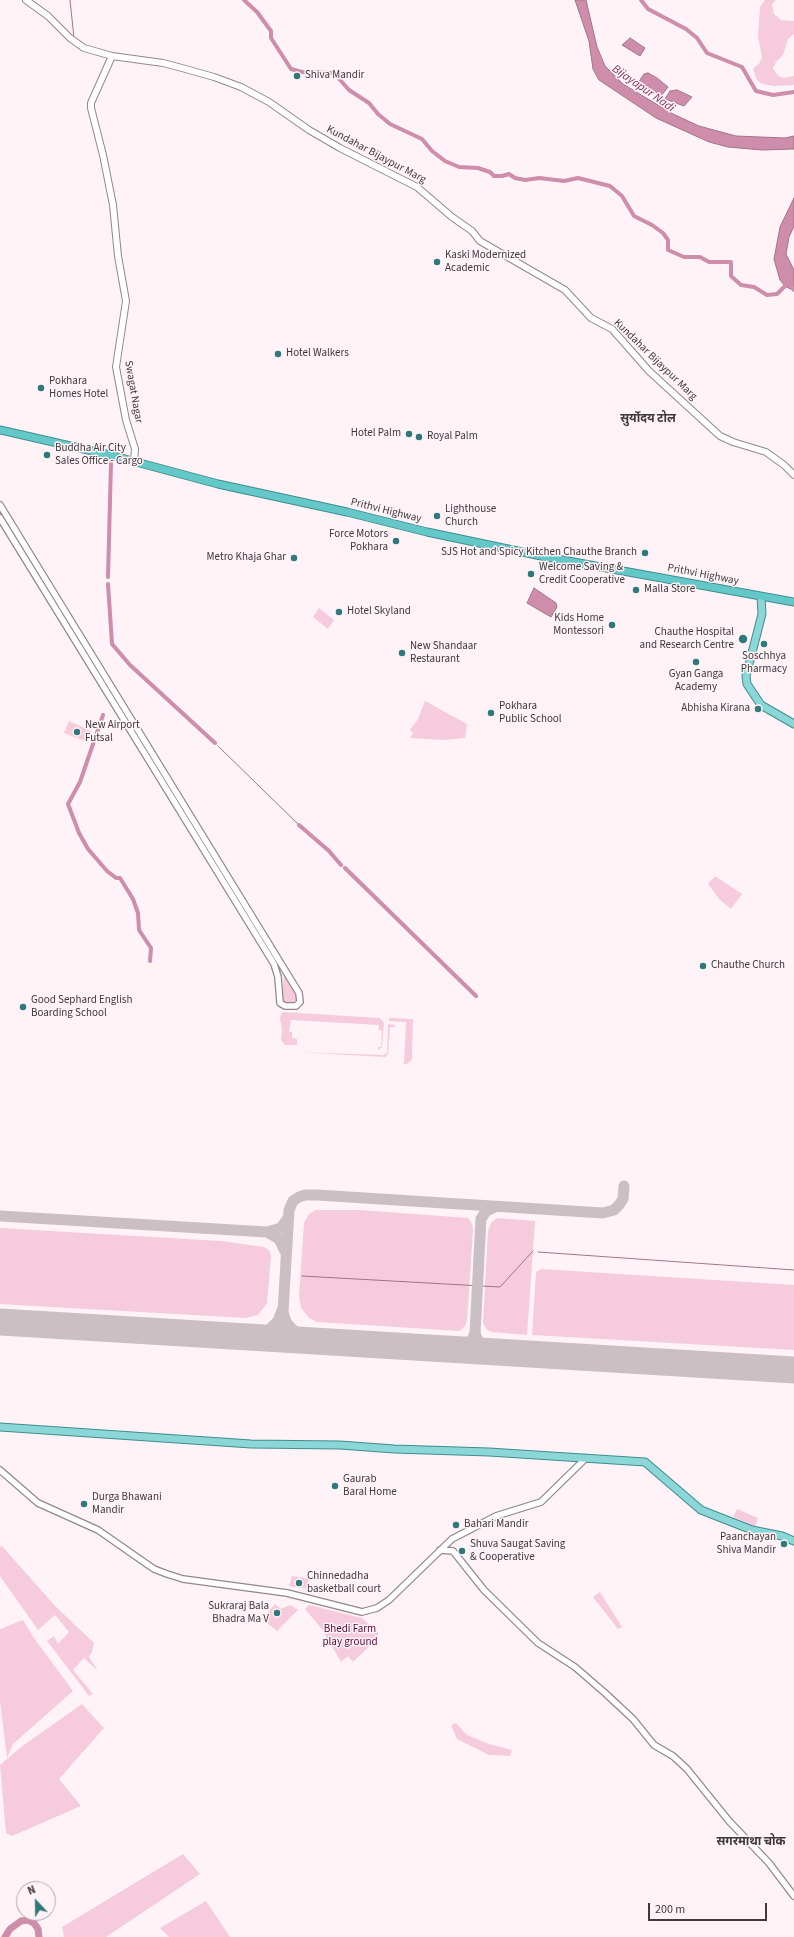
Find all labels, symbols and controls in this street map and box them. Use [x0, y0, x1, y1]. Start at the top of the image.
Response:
water label: Bijayapur Nadi [609, 62, 677, 116]
place label: Shiva Mandir [305, 69, 364, 83]
marker: Shiva Mandir [292, 71, 302, 81]
street label: Kundahar Bijaypur Marg [324, 123, 428, 187]
place label: Kaski Modernized Academic [445, 249, 526, 275]
marker: Kaski Modernized Academic [432, 257, 442, 267]
street label: Kundahar Bijaypur Marg [611, 317, 699, 403]
place label: Hotel Walkers [286, 347, 349, 361]
marker: Hotel Walkers [273, 349, 283, 359]
street label: Swagat Nagar [121, 360, 145, 424]
place label: Pokhara Homes Hotel [49, 375, 108, 401]
marker: Pokhara Homes Hotel [36, 383, 46, 393]
district label: सुर्योदय टोल [620, 412, 676, 426]
place label: Hotel Palm [351, 427, 401, 441]
marker: Hotel Palm [404, 429, 414, 439]
place label: Royal Palm [427, 430, 478, 444]
marker: Royal Palm [414, 432, 424, 442]
place label: Buddha Air City Sales Office - Cargo [55, 442, 143, 468]
marker: Buddha Air City Sales Office - Cargo [42, 450, 52, 460]
street label: Prithvi Highway [349, 496, 423, 526]
place label: Lighthouse Church [445, 503, 496, 529]
marker: Lighthouse Church [432, 511, 442, 521]
place label: Force Motors Pokhara [329, 528, 388, 554]
marker: Force Motors Pokhara [391, 536, 401, 546]
place label: SJS Hot and Spicy Kitchen Chauthe Branch [441, 546, 637, 560]
marker: SJS Hot and Spicy Kitchen Chauthe Branch [640, 548, 650, 558]
place label: Metro Khaja Ghar [207, 551, 286, 565]
marker: Metro Khaja Ghar [289, 553, 299, 563]
place label: Welcome Saving & Credit Cooperative [539, 561, 625, 587]
street label: Prithvi Highway [666, 562, 740, 588]
marker: Welcome Saving & Credit Cooperative [526, 569, 536, 579]
place label: Malla Store [644, 583, 695, 597]
marker: Malla Store [631, 585, 641, 595]
place label: Hotel Skyland [347, 605, 411, 619]
marker: Hotel Skyland [334, 607, 344, 617]
place label: Kids Home Montessori [553, 612, 604, 638]
marker: Kids Home Montessori [607, 620, 617, 630]
place label: Chauthe Hospital and Research Centre [640, 626, 734, 652]
marker: Chauthe Hospital and Research Centre [737, 633, 749, 645]
marker: Soschhya Pharmacy [759, 639, 769, 649]
place label: New Shandaar Restaurant [410, 640, 477, 666]
marker: New Shandaar Restaurant [397, 648, 407, 658]
place label: Soschhya Pharmacy [741, 650, 787, 676]
marker: Gyan Ganga Academy [691, 657, 701, 667]
place label: Gyan Ganga Academy [669, 668, 723, 694]
place label: Pokhara Public School [499, 700, 562, 726]
place label: Abhisha Kirana [681, 702, 750, 716]
marker: Abhisha Kirana [753, 704, 763, 714]
marker: Pokhara Public School [486, 708, 496, 718]
place label: New Airport Futsal [85, 719, 140, 745]
marker: New Airport Futsal [72, 727, 82, 737]
place label: Chauthe Church [711, 959, 785, 973]
marker: Chauthe Church [698, 961, 708, 971]
place label: Good Sephard English Boarding School [31, 994, 132, 1020]
marker: Good Sephard English Boarding School [18, 1002, 28, 1012]
place label: Gaurab Baral Home [343, 1473, 397, 1499]
marker: Gaurab Baral Home [330, 1481, 340, 1491]
place label: Durga Bhawani Mandir [92, 1491, 162, 1517]
marker: Durga Bhawani Mandir [79, 1499, 89, 1509]
place label: Bahari Mandir [464, 1518, 528, 1532]
marker: Bahari Mandir [451, 1520, 461, 1530]
place label: Paanchayan Shiva Mandir [717, 1531, 776, 1557]
place label: Shuva Saugat Saving & Cooperative [470, 1538, 565, 1564]
marker: Paanchayan Shiva Mandir [779, 1539, 789, 1549]
marker: Shuva Saugat Saving & Cooperative [457, 1546, 467, 1556]
place label: Chinnedadha basketball court [307, 1570, 381, 1596]
marker: Chinnedadha basketball court [294, 1578, 304, 1588]
place label: Sukraraj Bala Bhadra Ma V [208, 1600, 269, 1626]
marker: Sukraraj Bala Bhadra Ma V [272, 1608, 282, 1618]
park label: Bhedi Farm play ground [322, 1623, 378, 1649]
district label: सगरमाथा चोक [716, 1835, 786, 1849]
north arrow [16, 1881, 56, 1921]
text: N [25, 1882, 38, 1899]
scale bar [650, 1895, 769, 1921]
text: 200 m [655, 1901, 685, 1918]

